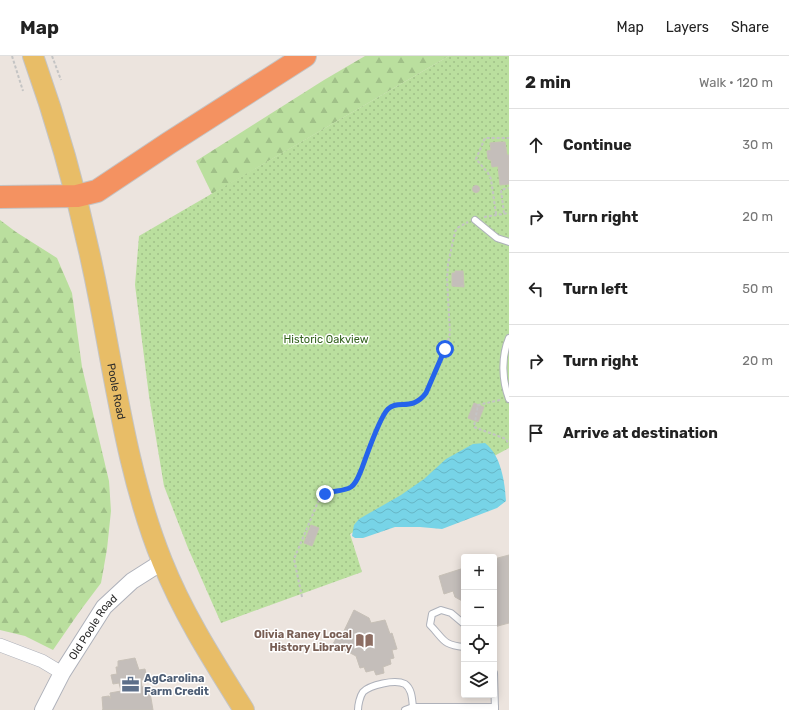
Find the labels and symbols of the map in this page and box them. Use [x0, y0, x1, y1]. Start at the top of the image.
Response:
park label: Historic Oakview [283, 333, 369, 346]
route start [436, 340, 454, 358]
street label: Poole Road [105, 362, 128, 421]
route end [316, 485, 334, 503]
street label: Old Poole Road [66, 592, 120, 662]
place label: Olivia Raney Local History Library [254, 628, 352, 654]
library icon: Olivia Raney Local History Library [355, 630, 375, 650]
place label: AgCarolina Farm Credit [144, 672, 209, 698]
office icon: AgCarolina Farm Credit [121, 674, 141, 694]

